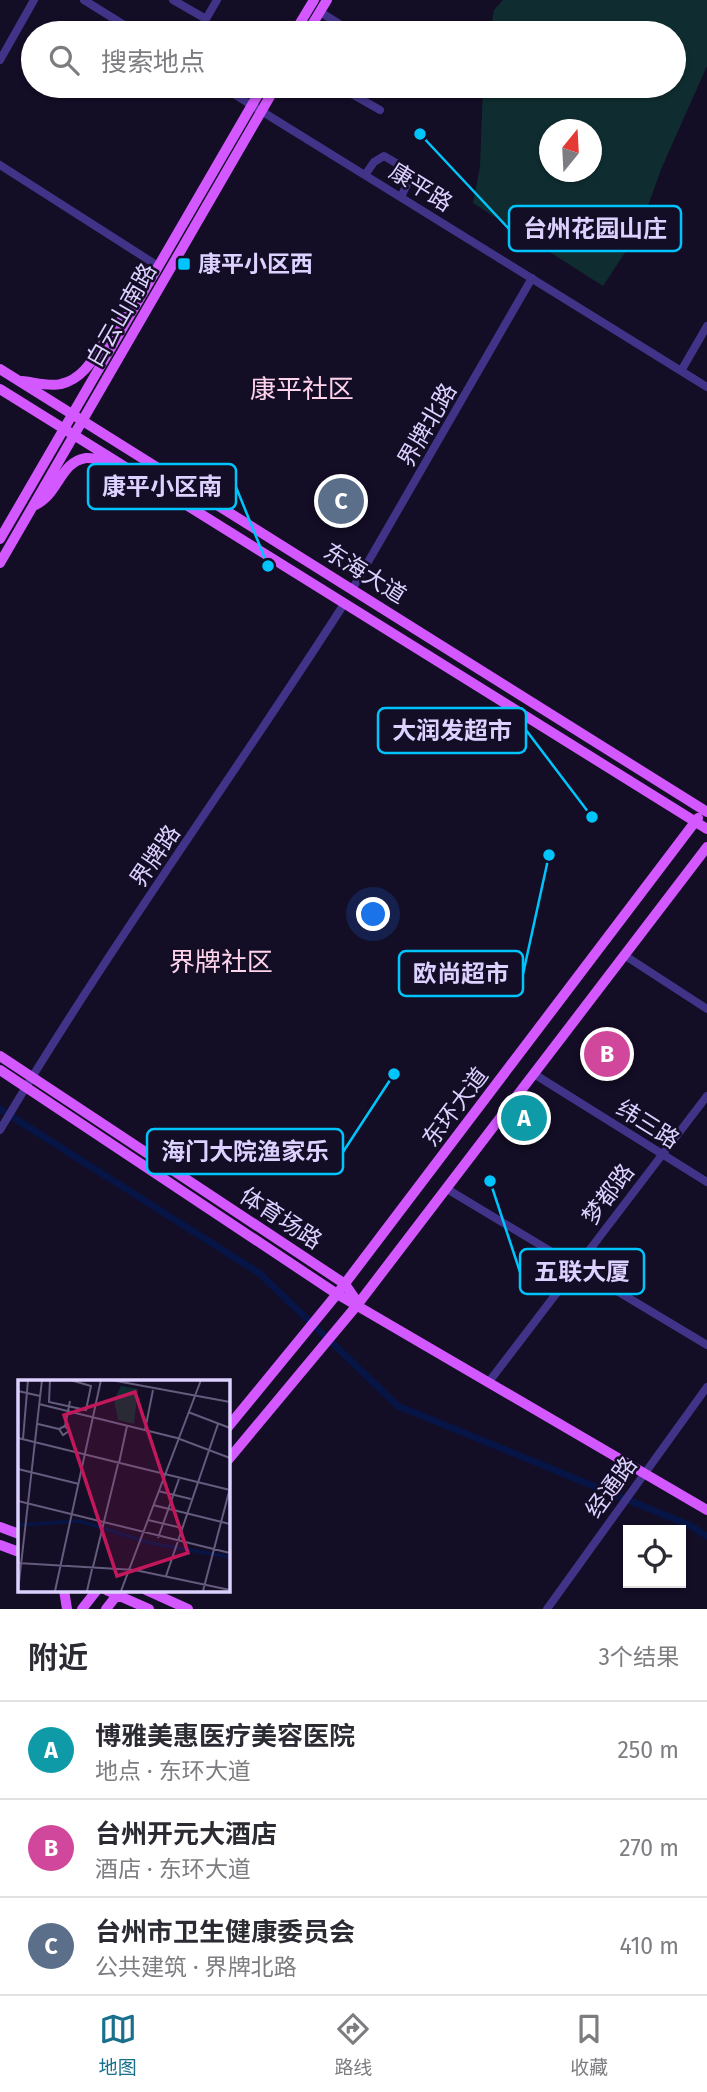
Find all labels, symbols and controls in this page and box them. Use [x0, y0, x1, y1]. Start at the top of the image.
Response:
search box [21, 21, 686, 98]
icon: search [45, 41, 83, 79]
text: 搜索地点 [101, 47, 205, 78]
north arrow [539, 119, 602, 182]
street label: 康平路 [384, 157, 458, 217]
callout: 台州花园山庄 [509, 206, 681, 251]
text: 台州花园山庄 [523, 215, 667, 243]
place label: 康平小区西 [198, 250, 313, 278]
marker: 康平小区西 [176, 256, 192, 272]
street label: 白云山南路 [80, 258, 162, 372]
district label: 康平社区 [250, 374, 354, 405]
street label: 界牌北路 [392, 378, 462, 472]
callout: 康平小区南 [88, 464, 236, 509]
text: 康平小区南 [102, 473, 222, 501]
pin: C [318, 475, 364, 527]
street label: 东海大道 [319, 537, 411, 609]
callout: 大润发超市 [378, 708, 526, 753]
text: 大润发超市 [392, 717, 512, 745]
street label: 界牌路 [124, 820, 186, 892]
your location [356, 897, 390, 931]
district label: 界牌社区 [169, 947, 273, 978]
callout: 欧尚超市 [399, 951, 523, 996]
text: 欧尚超市 [413, 960, 509, 988]
pin: B [584, 1028, 630, 1080]
street label: 东环大道 [416, 1062, 494, 1152]
pin: A [501, 1092, 547, 1144]
street label: 纬三路 [611, 1094, 685, 1154]
callout: 海门大院渔家乐 [147, 1129, 343, 1174]
text: 海门大院渔家乐 [161, 1138, 329, 1166]
street label: 梦都路 [576, 1158, 640, 1230]
street label: 体育场路 [235, 1181, 327, 1255]
callout: 五联大厦 [520, 1249, 644, 1294]
text: 五联大厦 [534, 1258, 630, 1286]
inset map [18, 1380, 229, 1591]
street label: 经通路 [579, 1451, 643, 1523]
map controls [623, 1525, 686, 1588]
button: locate [623, 1525, 686, 1588]
text: 附近 [28, 1640, 88, 1676]
text: 3个结果 [599, 1643, 679, 1671]
text: 博雅美惠医疗美容医院 [95, 1721, 355, 1752]
text: A [44, 1736, 58, 1764]
text: 250 m [617, 1736, 679, 1764]
text: 地点 · 东环大道 [95, 1757, 251, 1785]
text: 台州开元大酒店 [95, 1819, 277, 1850]
text: B [44, 1834, 58, 1862]
text: 270 m [619, 1834, 679, 1862]
text: 酒店 · 东环大道 [95, 1855, 251, 1883]
text: 台州市卫生健康委员会 [95, 1917, 355, 1948]
text: C [44, 1932, 58, 1960]
text: 410 m [619, 1932, 679, 1960]
text: 公共建筑 · 界牌北路 [95, 1953, 297, 1981]
tab: 地图 [99, 2010, 137, 2079]
tab: 路线 [334, 2010, 372, 2079]
tab: 收藏 [570, 2010, 608, 2079]

